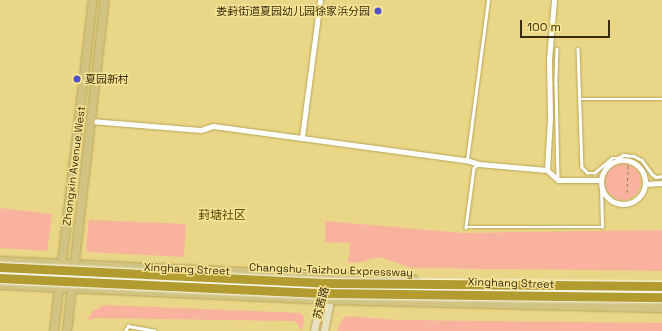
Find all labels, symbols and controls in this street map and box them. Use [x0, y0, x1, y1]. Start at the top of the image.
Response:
place label: 娄葑街道夏园幼儿园徐家浜分园 [216, 4, 370, 18]
marker: 娄葑街道夏园幼儿园徐家浜分园 [373, 6, 383, 16]
scale bar [522, 12, 612, 38]
text: 100 m [527, 19, 561, 35]
place label: 夏园新村 [85, 72, 129, 86]
marker: 夏园新村 [72, 74, 82, 84]
street label: Zhongxin Avenue West [60, 105, 88, 227]
district label: 葑塘社区 [198, 209, 246, 223]
street label: Xinghang Street [143, 260, 231, 278]
street label: Changshu-Taizhou Expressway [249, 261, 413, 279]
street label: Xinghang Street [467, 275, 555, 291]
street label: 苏茜路 [311, 285, 331, 321]

